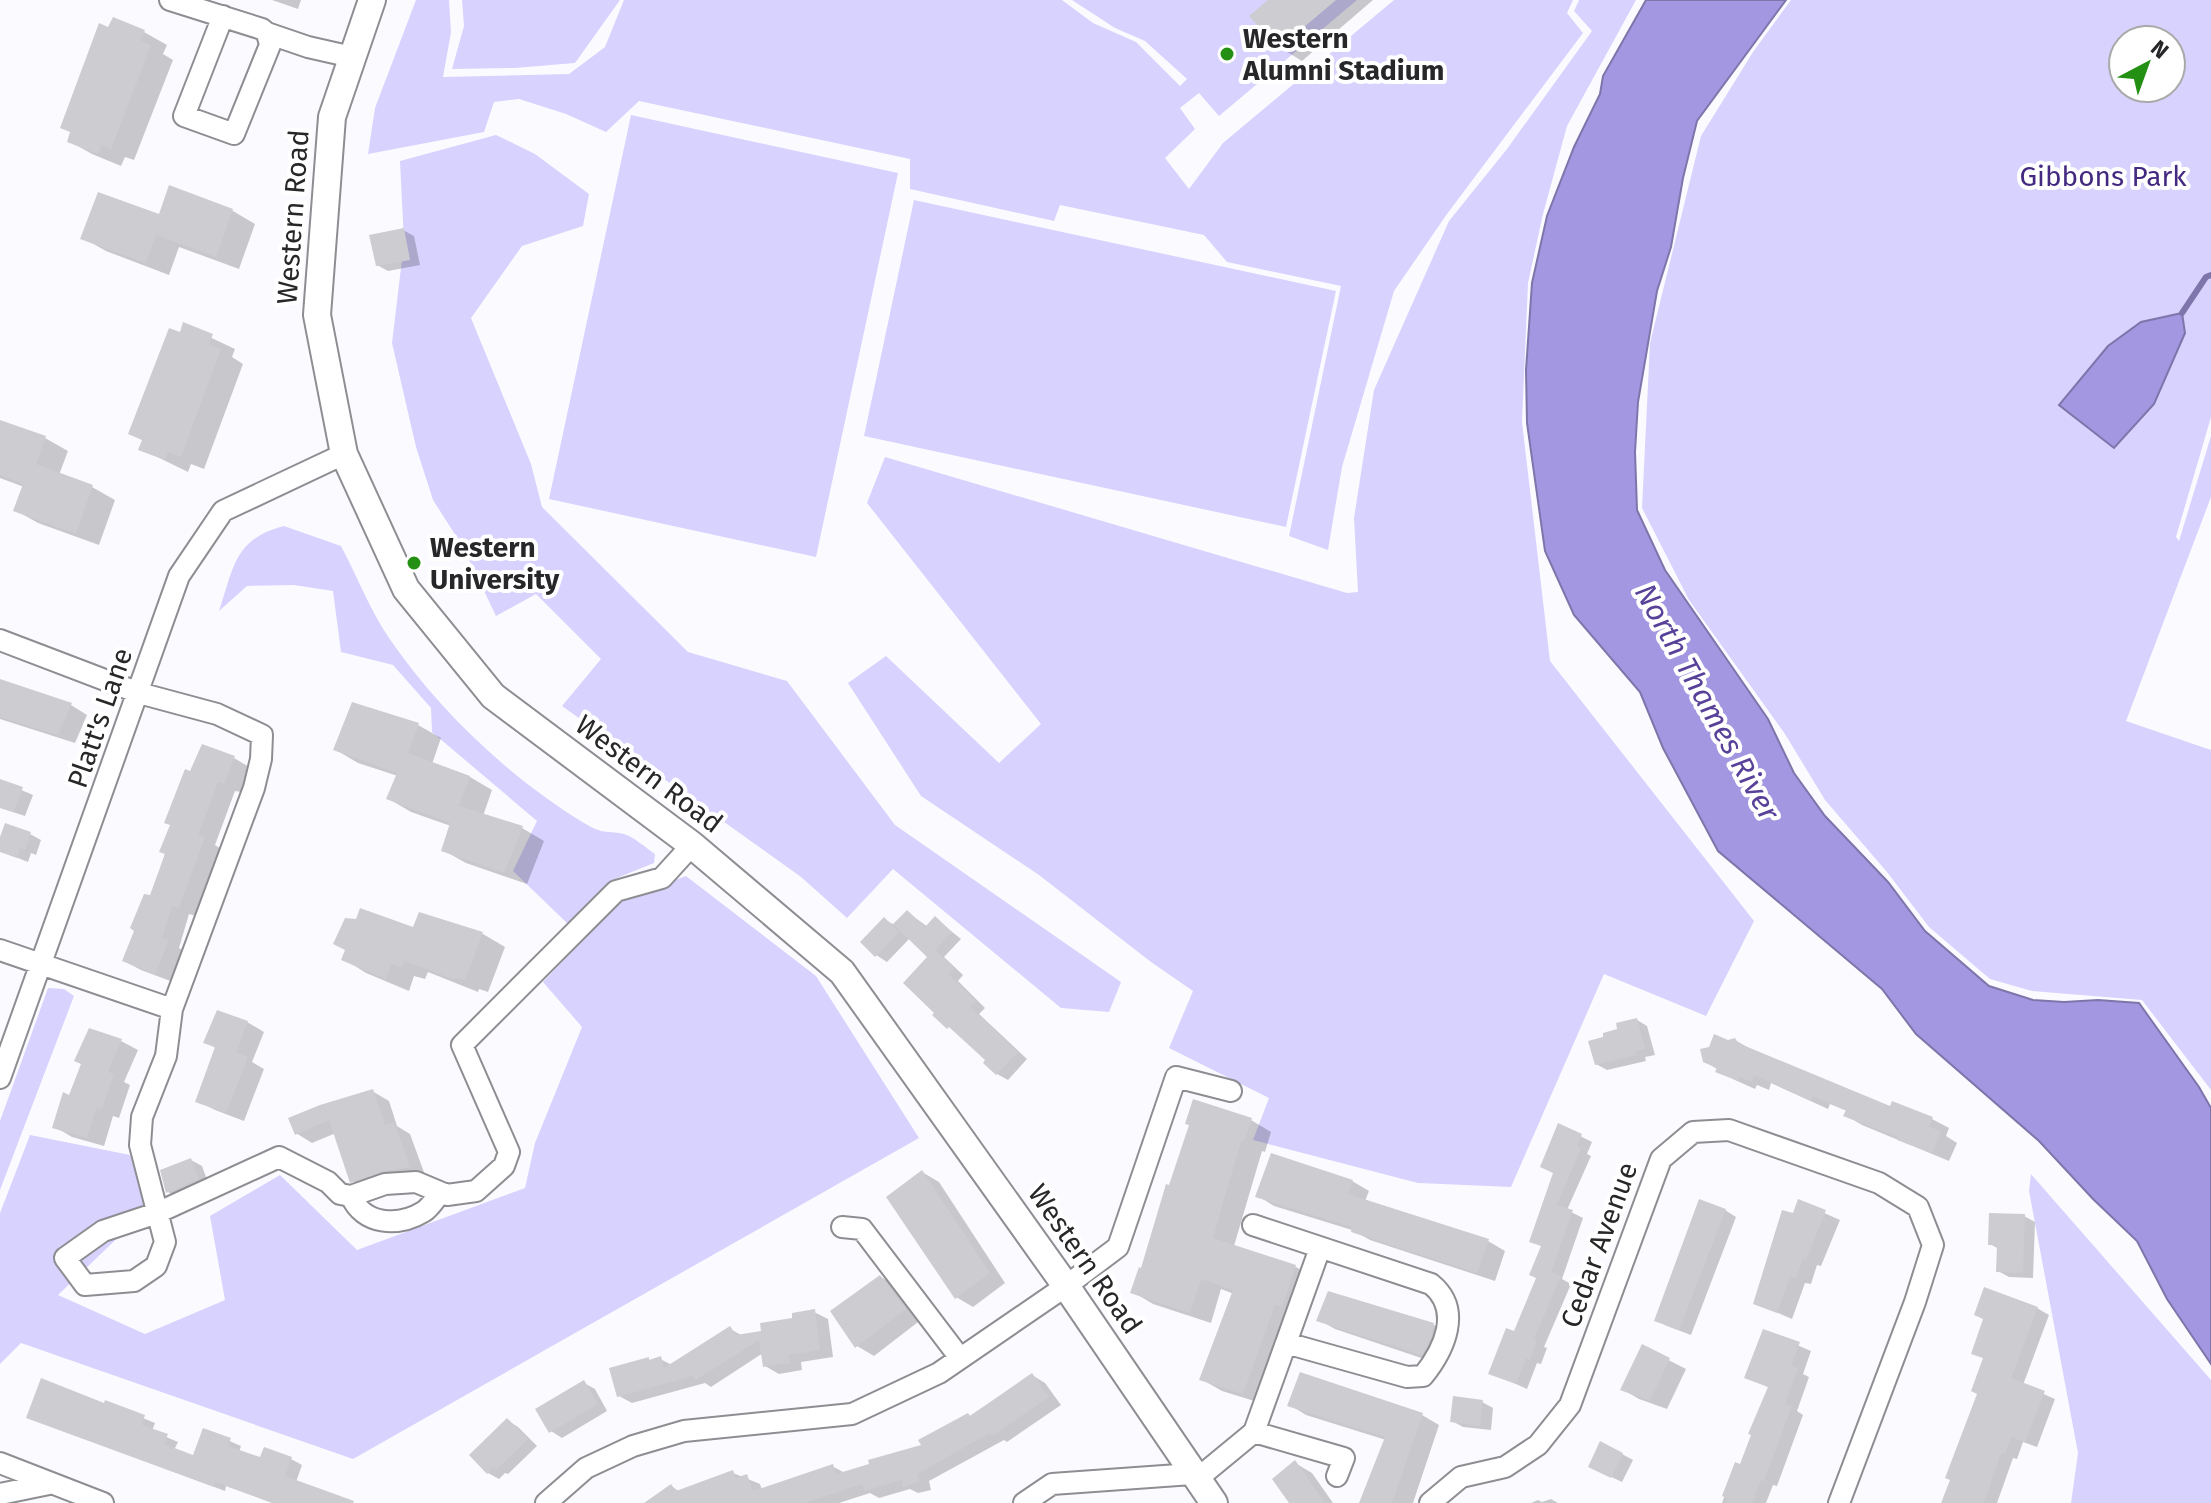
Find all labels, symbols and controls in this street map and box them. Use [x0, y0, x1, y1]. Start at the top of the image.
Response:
place label: Western Alumni Stadium [1242, 22, 1444, 87]
north arrow [2107, 24, 2187, 104]
text: N [2145, 34, 2174, 64]
marker: Western Alumni Stadium [1218, 45, 1236, 63]
street label: Western Road [270, 128, 316, 306]
park label: Gibbons Park [2019, 160, 2187, 193]
place label: Western University [430, 531, 560, 596]
marker: Western University [405, 554, 423, 572]
water label: North Thames River [1627, 577, 1788, 828]
street label: Platt's Lane [61, 644, 139, 792]
street label: Western Road [569, 708, 729, 840]
street label: Cedar Avenue [1554, 1158, 1644, 1332]
street label: Western Road [1021, 1178, 1149, 1340]

